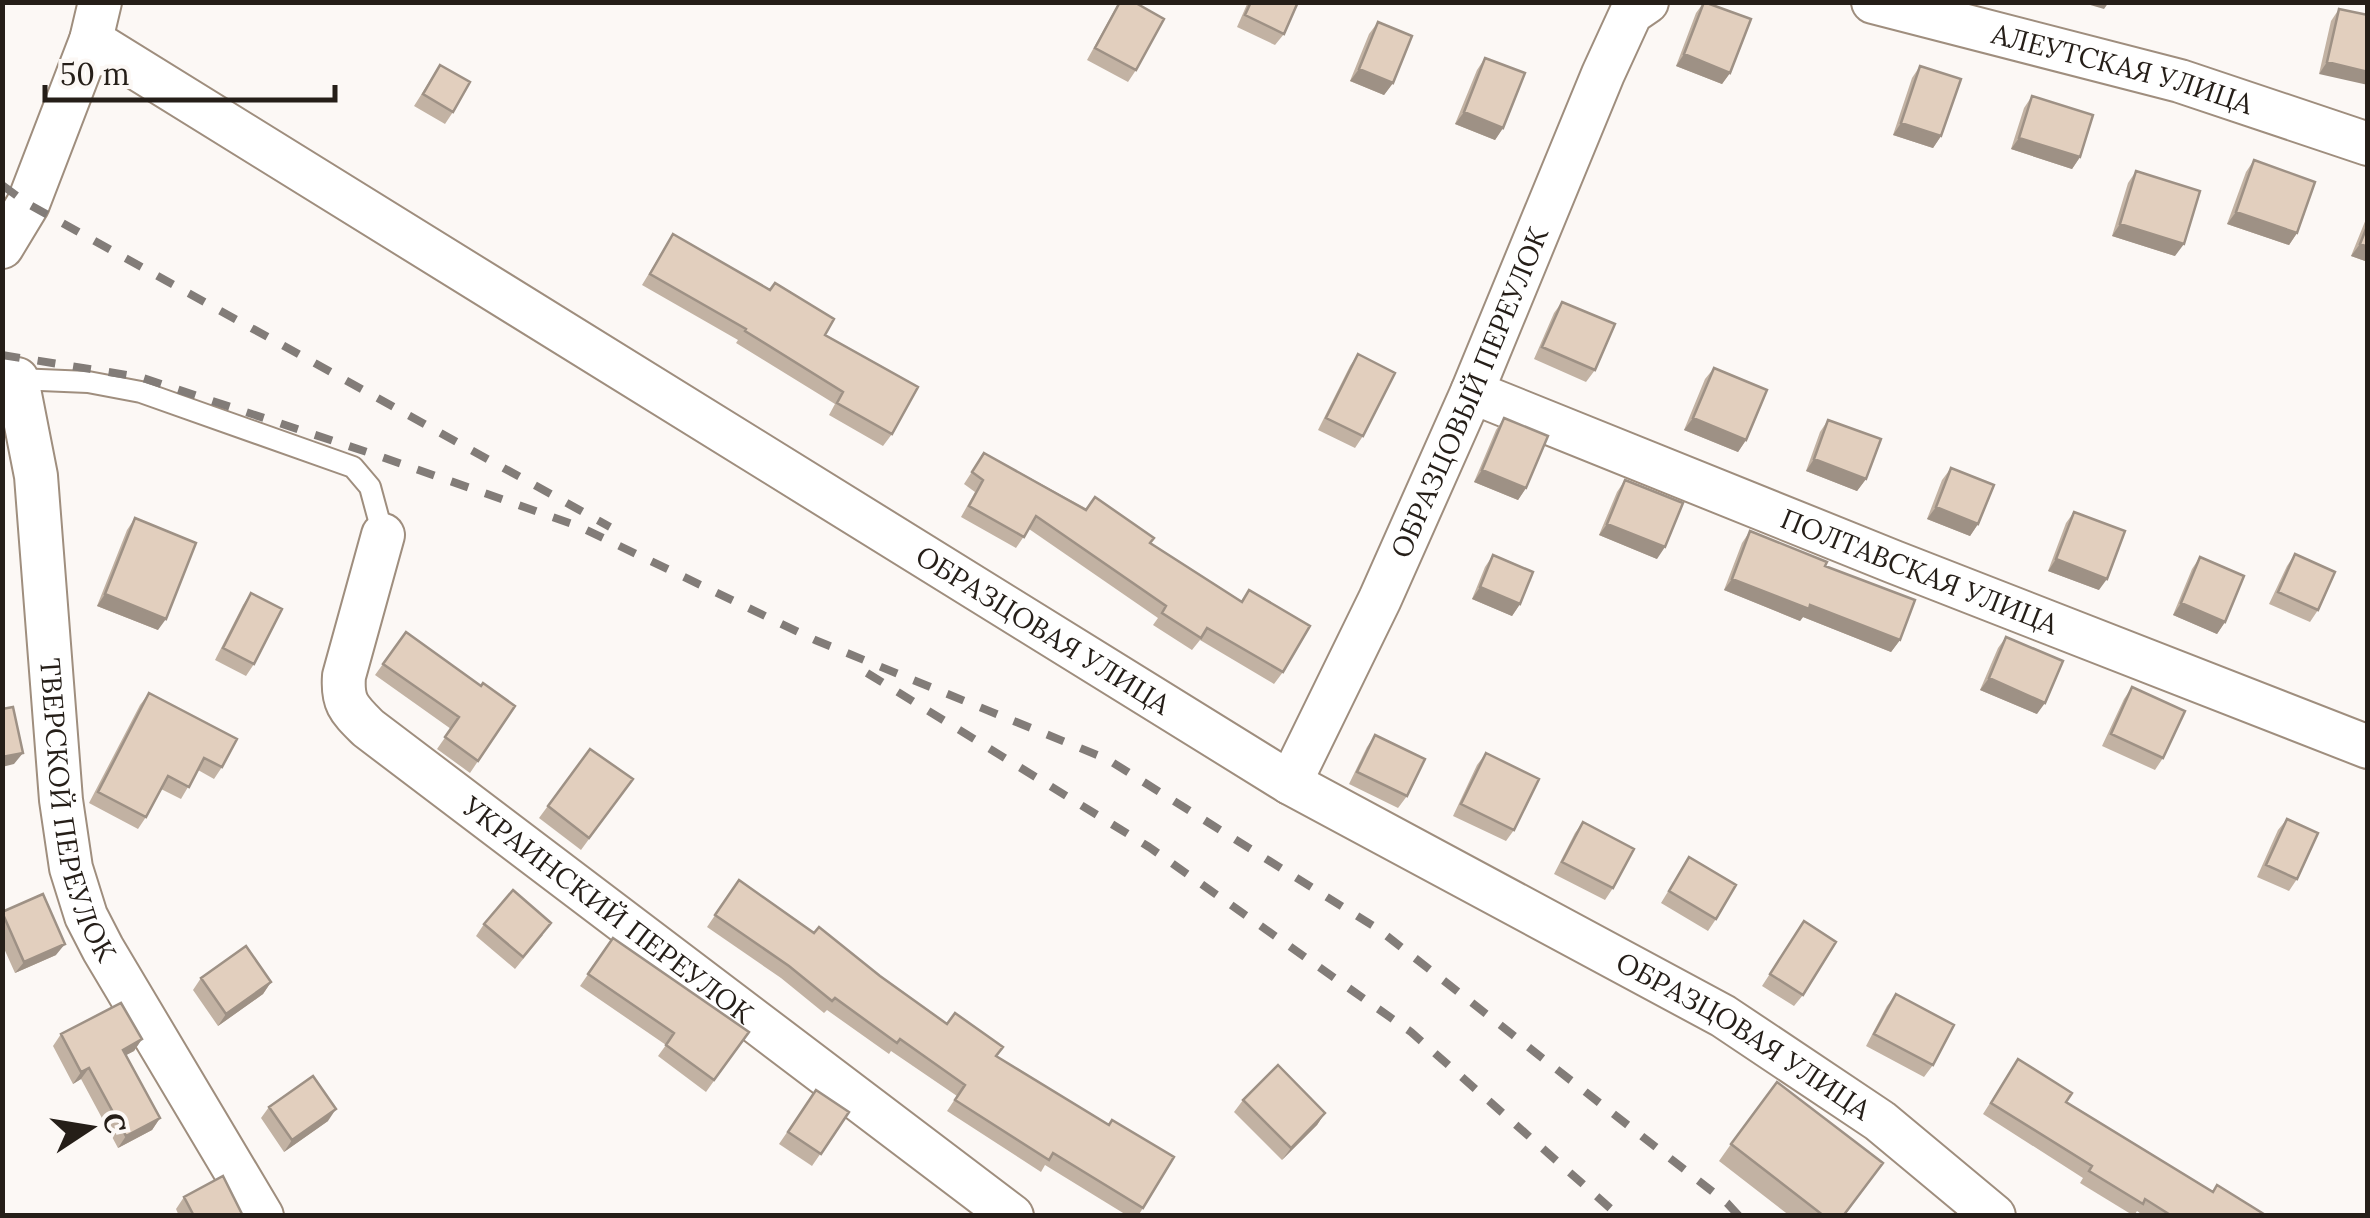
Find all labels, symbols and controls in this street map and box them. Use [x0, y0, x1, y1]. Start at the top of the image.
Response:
street label: АЛЕУТСКАЯ УЛИЦА [1987, 15, 2258, 122]
scale bar [45, 40, 335, 102]
text: 50 m [60, 55, 130, 93]
street label: ОБРАЗЦОВЫЙ ПЕРЕУЛОК [1383, 221, 1556, 564]
street label: ПОЛТАВСКАЯ УЛИЦА [1776, 500, 2064, 642]
street label: ОБРАЗЦОВАЯ УЛИЦА [909, 538, 1177, 723]
street label: ТВЕРСКОЙ ПЕРЕУЛОК [32, 657, 124, 968]
street label: УКРАИНСКИЙ ПЕРЕУЛОК [455, 788, 761, 1032]
street label: ОБРАЗЦОВАЯ УЛИЦА [1610, 944, 1878, 1128]
north arrow [40, 1078, 140, 1178]
text: С [95, 1110, 134, 1137]

